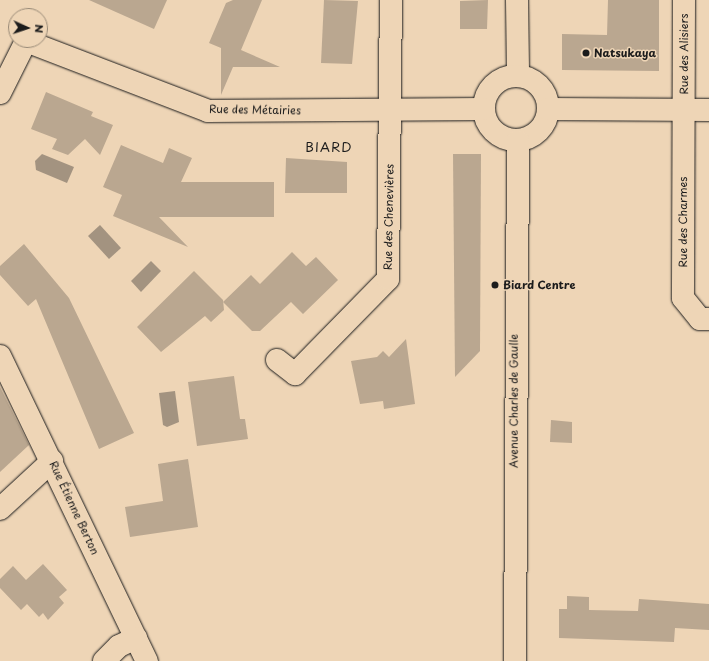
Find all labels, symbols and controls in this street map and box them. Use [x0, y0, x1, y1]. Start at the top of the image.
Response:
north arrow [8, 8, 48, 48]
street label: Rue des Alisiers [677, 13, 691, 95]
text: N [31, 24, 48, 33]
place label: Natsukaya [594, 46, 656, 60]
marker: Natsukaya [581, 48, 591, 58]
street label: Rue des Métairies [208, 103, 302, 117]
district label: BIARD [305, 139, 353, 155]
street label: Rue des Chenevières [381, 163, 397, 271]
street label: Rue des Charmes [676, 176, 690, 268]
place label: Biard Centre [503, 278, 576, 292]
marker: Biard Centre [490, 280, 500, 290]
street label: Avenue Charles de Gaulle [507, 333, 521, 469]
street label: Rue Étienne Berton [46, 459, 102, 557]

